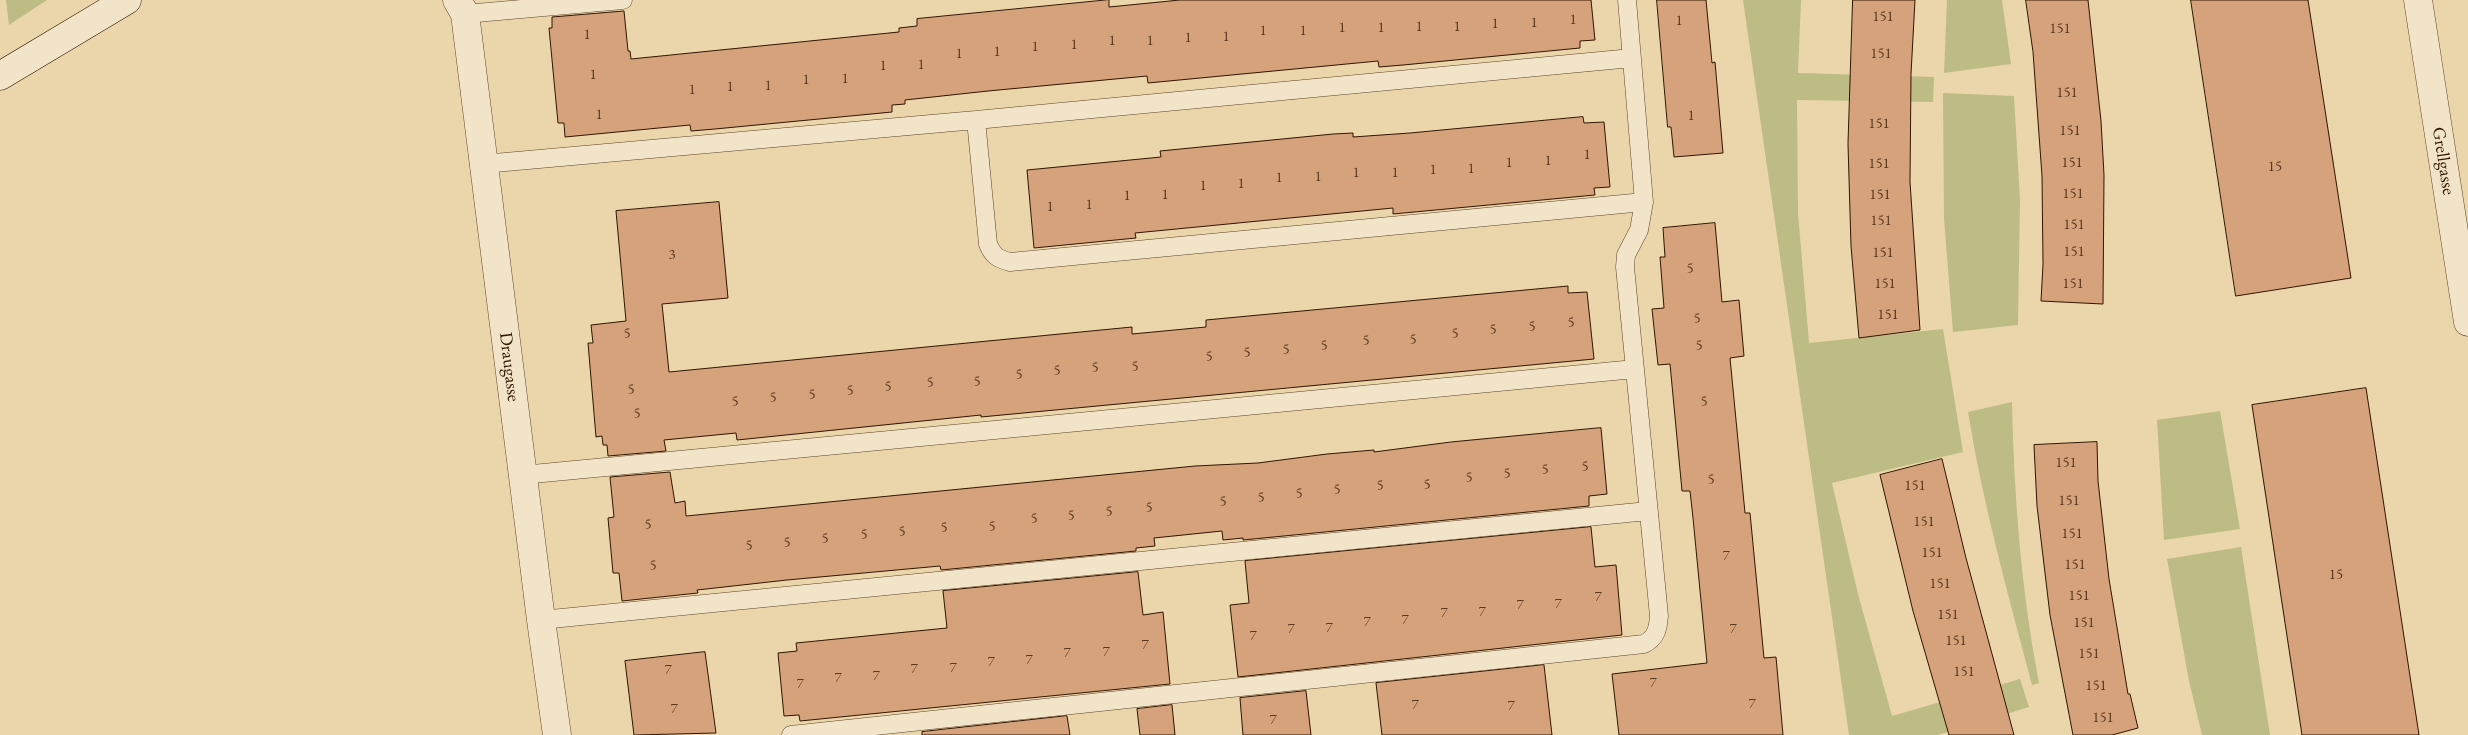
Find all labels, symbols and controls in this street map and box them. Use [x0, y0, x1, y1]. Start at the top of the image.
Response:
house number: 151 [1872, 8, 1894, 26]
house number: 1 [1569, 11, 1577, 29]
house number: 1 [1675, 12, 1683, 30]
house number: 1 [1530, 14, 1538, 32]
house number: 1 [1491, 15, 1499, 33]
house number: 1 [1415, 18, 1423, 36]
house number: 1 [1453, 18, 1461, 36]
house number: 1 [1338, 19, 1346, 37]
house number: 1 [1377, 19, 1385, 37]
house number: 151 [2049, 20, 2071, 38]
house number: 1 [1259, 22, 1267, 40]
house number: 1 [1299, 22, 1307, 40]
house number: 1 [583, 26, 591, 44]
house number: 1 [1222, 28, 1230, 46]
house number: 1 [1184, 29, 1192, 47]
house number: 1 [1108, 32, 1116, 50]
house number: 1 [1146, 32, 1154, 50]
house number: 1 [1070, 36, 1078, 54]
house number: 1 [1031, 38, 1039, 56]
house number: 1 [993, 43, 1001, 61]
house number: 1 [955, 45, 963, 63]
house number: 151 [1870, 45, 1892, 63]
house number: 1 [917, 56, 925, 74]
house number: 1 [879, 57, 887, 75]
house number: 1 [589, 66, 597, 84]
house number: 1 [841, 70, 849, 88]
house number: 1 [802, 71, 810, 89]
house number: 1 [764, 77, 772, 95]
house number: 1 [726, 78, 734, 96]
house number: 1 [688, 81, 696, 99]
house number: 151 [2056, 84, 2078, 102]
house number: 1 [595, 106, 603, 124]
house number: 1 [1687, 107, 1695, 125]
house number: 151 [1868, 115, 1890, 133]
house number: 151 [2059, 122, 2081, 140]
street label: Grellgasse [2427, 126, 2459, 196]
house number: 1 [1583, 146, 1591, 164]
house number: 1 [1544, 152, 1552, 170]
house number: 1 [1505, 154, 1513, 172]
house number: 151 [2061, 154, 2083, 172]
house number: 151 [1868, 155, 1890, 173]
house number: 15 [2268, 158, 2282, 176]
house number: 1 [1467, 160, 1475, 178]
house number: 1 [1429, 161, 1437, 179]
house number: 1 [1352, 164, 1360, 182]
house number: 1 [1391, 164, 1399, 182]
house number: 1 [1314, 168, 1322, 186]
house number: 1 [1275, 169, 1283, 187]
house number: 1 [1237, 175, 1245, 193]
house number: 1 [1199, 177, 1207, 195]
house number: 151 [2062, 185, 2084, 203]
house number: 1 [1161, 186, 1169, 204]
house number: 151 [1869, 186, 1891, 204]
house number: 1 [1123, 187, 1131, 205]
house number: 1 [1085, 196, 1093, 214]
house number: 1 [1046, 198, 1054, 216]
house number: 151 [1870, 212, 1892, 230]
house number: 151 [2063, 216, 2085, 234]
house number: 151 [2063, 243, 2085, 261]
house number: 151 [1872, 244, 1894, 262]
house number: 3 [668, 246, 676, 264]
house number: 5 [1686, 260, 1694, 278]
house number: 151 [1874, 275, 1896, 293]
house number: 151 [2062, 275, 2084, 293]
house number: 151 [1877, 306, 1899, 324]
house number: 5 [1693, 310, 1701, 328]
house number: 5 [1567, 314, 1575, 332]
house number: 5 [1528, 318, 1536, 336]
house number: 5 [1489, 321, 1497, 339]
house number: 5 [623, 325, 631, 343]
house number: 5 [1451, 325, 1459, 343]
street label: Draugasse [494, 331, 524, 403]
house number: 5 [1409, 331, 1417, 349]
house number: 5 [1362, 332, 1370, 350]
house number: 5 [1320, 337, 1328, 355]
house number: 5 [1695, 337, 1703, 355]
house number: 5 [1282, 341, 1290, 359]
house number: 5 [1243, 344, 1251, 362]
house number: 5 [1205, 348, 1213, 366]
house number: 5 [1131, 358, 1139, 376]
house number: 5 [1091, 359, 1099, 377]
house number: 5 [1053, 362, 1061, 380]
house number: 5 [1015, 366, 1023, 384]
house number: 5 [973, 373, 981, 391]
house number: 5 [926, 374, 934, 392]
house number: 5 [884, 378, 892, 396]
house number: 5 [627, 381, 635, 399]
house number: 5 [846, 382, 854, 400]
house number: 5 [808, 386, 816, 404]
house number: 5 [769, 389, 777, 407]
house number: 5 [731, 393, 739, 411]
house number: 5 [1700, 393, 1708, 411]
house number: 5 [633, 405, 641, 423]
house number: 151 [2055, 454, 2077, 472]
house number: 5 [1581, 458, 1589, 476]
house number: 5 [1541, 461, 1549, 479]
house number: 5 [1503, 465, 1511, 483]
house number: 5 [1465, 469, 1473, 487]
house number: 5 [1707, 471, 1715, 489]
house number: 5 [1423, 476, 1431, 494]
house number: 5 [1376, 477, 1384, 495]
house number: 151 [1904, 477, 1926, 495]
house number: 5 [1333, 481, 1341, 499]
house number: 5 [1295, 485, 1303, 503]
house number: 5 [1257, 489, 1265, 507]
house number: 151 [2058, 492, 2080, 510]
house number: 5 [1219, 493, 1227, 511]
house number: 5 [1145, 499, 1153, 517]
house number: 5 [1105, 503, 1113, 521]
house number: 5 [1067, 507, 1075, 525]
house number: 5 [1030, 510, 1038, 528]
house number: 151 [1913, 513, 1935, 531]
house number: 5 [644, 516, 652, 534]
house number: 5 [988, 518, 996, 536]
house number: 5 [940, 519, 948, 537]
house number: 5 [898, 523, 906, 541]
house number: 151 [2061, 525, 2083, 543]
house number: 5 [860, 526, 868, 544]
house number: 5 [821, 530, 829, 548]
house number: 5 [783, 534, 791, 552]
house number: 5 [745, 537, 753, 555]
house number: 151 [1921, 544, 1943, 562]
house number: 7 [1722, 547, 1730, 565]
house number: 151 [2064, 556, 2086, 574]
house number: 5 [649, 557, 657, 575]
house number: 15 [2329, 566, 2343, 584]
house number: 151 [1929, 575, 1951, 593]
house number: 151 [2068, 587, 2090, 605]
house number: 7 [1594, 588, 1602, 606]
house number: 7 [1554, 595, 1562, 613]
house number: 7 [1516, 596, 1524, 614]
house number: 7 [1478, 603, 1486, 621]
house number: 7 [1440, 604, 1448, 622]
house number: 151 [1937, 606, 1959, 624]
house number: 7 [1401, 611, 1409, 629]
house number: 7 [1363, 613, 1371, 631]
house number: 151 [2073, 614, 2095, 632]
house number: 7 [1325, 619, 1333, 637]
house number: 7 [1287, 620, 1295, 638]
house number: 7 [1729, 620, 1737, 638]
house number: 7 [1249, 627, 1257, 645]
house number: 151 [1945, 632, 1967, 650]
house number: 7 [1141, 636, 1149, 654]
house number: 7 [1102, 643, 1110, 661]
house number: 7 [1063, 644, 1071, 662]
house number: 151 [2078, 645, 2100, 663]
house number: 7 [1025, 651, 1033, 669]
house number: 7 [987, 653, 995, 671]
house number: 7 [949, 659, 957, 677]
house number: 7 [910, 660, 918, 678]
house number: 7 [664, 661, 672, 679]
house number: 151 [1953, 663, 1975, 681]
house number: 7 [872, 667, 880, 685]
house number: 7 [834, 669, 842, 687]
house number: 7 [1649, 674, 1657, 692]
house number: 7 [796, 675, 804, 693]
house number: 151 [2085, 677, 2107, 695]
house number: 7 [1748, 695, 1756, 713]
house number: 7 [1411, 696, 1419, 714]
house number: 7 [1507, 697, 1515, 715]
house number: 7 [670, 700, 678, 718]
house number: 151 [2092, 709, 2114, 727]
house number: 7 [1269, 711, 1277, 729]

